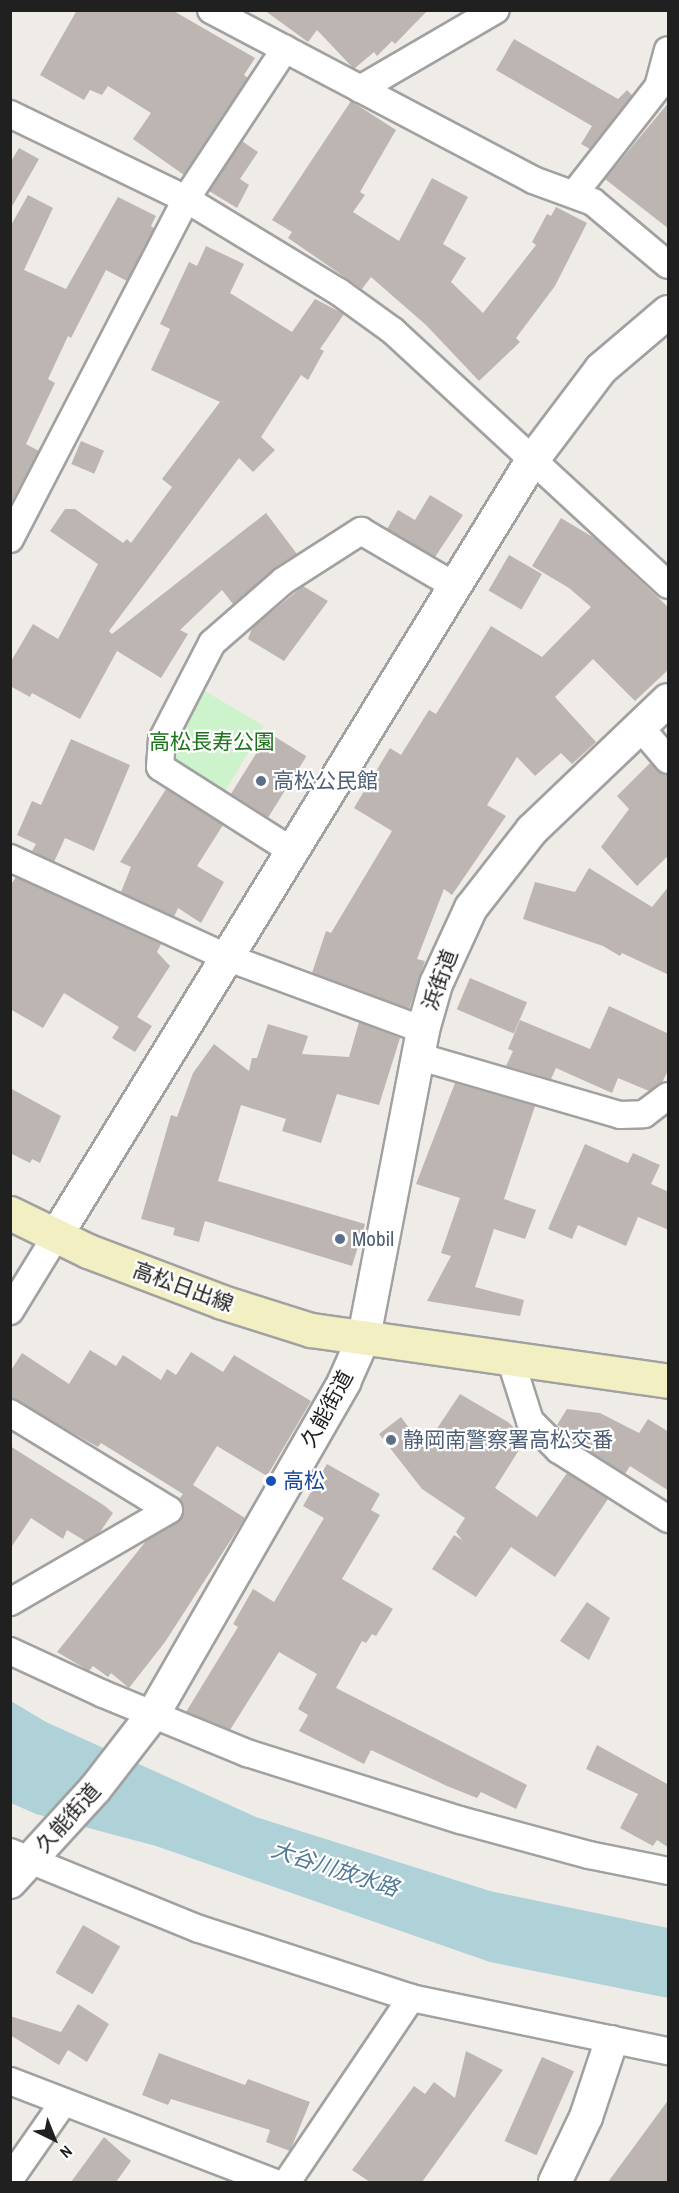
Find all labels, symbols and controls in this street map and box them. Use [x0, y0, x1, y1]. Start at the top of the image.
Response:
park label: 高松長寿公園 [149, 729, 275, 755]
place label: 高松公民館 [273, 768, 378, 794]
marker: 高松公民館 [254, 774, 268, 788]
street label: 浜街道 [417, 946, 463, 1014]
place label: Mobil [352, 1226, 394, 1252]
marker: Mobil [333, 1232, 347, 1246]
street label: 高松日出線 [129, 1257, 237, 1317]
street label: 久能街道 [296, 1366, 358, 1452]
place label: 静岡南警察署高松交番 [403, 1427, 613, 1453]
marker: 静岡南警察署高松交番 [384, 1433, 398, 1447]
place label: 高松 [283, 1468, 325, 1494]
marker: 高松 [264, 1474, 278, 1488]
street label: 久能街道 [31, 1778, 105, 1858]
water label: 大谷川放水路 [268, 1836, 402, 1902]
north arrow [24, 2109, 84, 2169]
text: N [55, 2141, 77, 2163]

